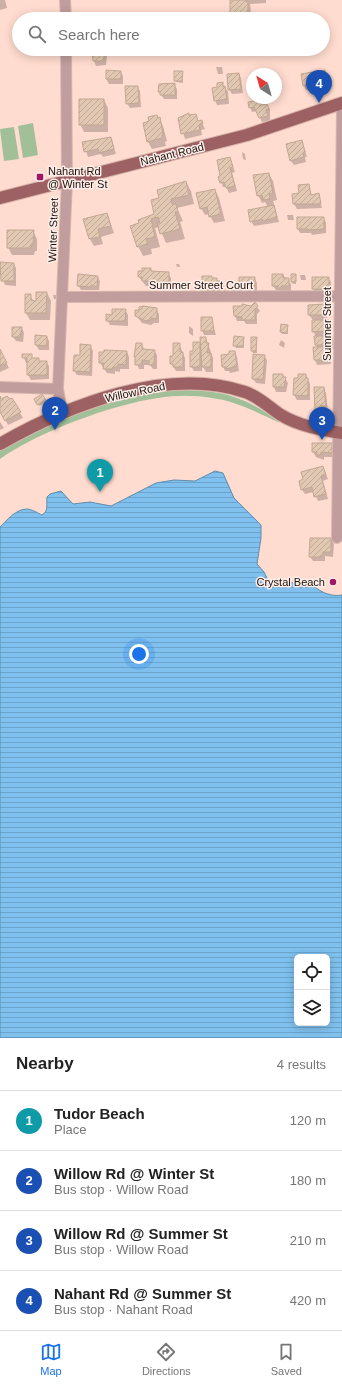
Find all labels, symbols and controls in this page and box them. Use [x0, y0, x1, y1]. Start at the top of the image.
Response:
search box [12, 12, 330, 56]
icon: search [26, 23, 48, 45]
text: Search here [58, 26, 140, 43]
north arrow [246, 68, 282, 104]
pin: 4 [306, 70, 332, 103]
street label: Nahant Road [139, 140, 205, 168]
place label: Nahant Rd @ Winter St [48, 165, 107, 190]
marker: Nahant Rd @ Winter St [35, 172, 45, 182]
street label: Winter Street [46, 198, 60, 262]
street label: Summer Street Court [149, 279, 253, 291]
street label: Summer Street [321, 287, 333, 361]
street label: Willow Road [104, 380, 166, 404]
pin: 2 [42, 397, 68, 430]
pin: 3 [309, 407, 335, 440]
pin: 1 [87, 459, 113, 492]
place label: Crystal Beach [257, 576, 325, 588]
marker: Crystal Beach [328, 577, 338, 587]
your location [129, 644, 149, 664]
map controls [294, 954, 330, 1026]
button: locate [294, 954, 330, 990]
button: layers [294, 990, 330, 1026]
text: Nearby [16, 1054, 74, 1073]
text: 4 results [277, 1057, 326, 1072]
text: Tudor Beach [54, 1105, 145, 1122]
text: 1 [25, 1113, 33, 1128]
text: 120 m [290, 1113, 326, 1128]
text: Place [54, 1122, 87, 1137]
text: Willow Rd @ Winter St [54, 1165, 214, 1182]
text: 2 [25, 1173, 33, 1188]
text: 180 m [290, 1173, 326, 1188]
text: Bus stop · Willow Road [54, 1182, 188, 1197]
text: Willow Rd @ Summer St [54, 1225, 228, 1242]
text: 3 [25, 1233, 33, 1248]
text: 210 m [290, 1233, 326, 1248]
text: Bus stop · Willow Road [54, 1242, 188, 1257]
text: Nahant Rd @ Summer St [54, 1285, 231, 1302]
text: 4 [25, 1293, 33, 1308]
text: 420 m [290, 1293, 326, 1308]
text: Bus stop · Nahant Road [54, 1302, 193, 1317]
tab: Map [40, 1341, 62, 1377]
tab: Directions [142, 1341, 191, 1377]
tab: Saved [271, 1341, 302, 1377]

